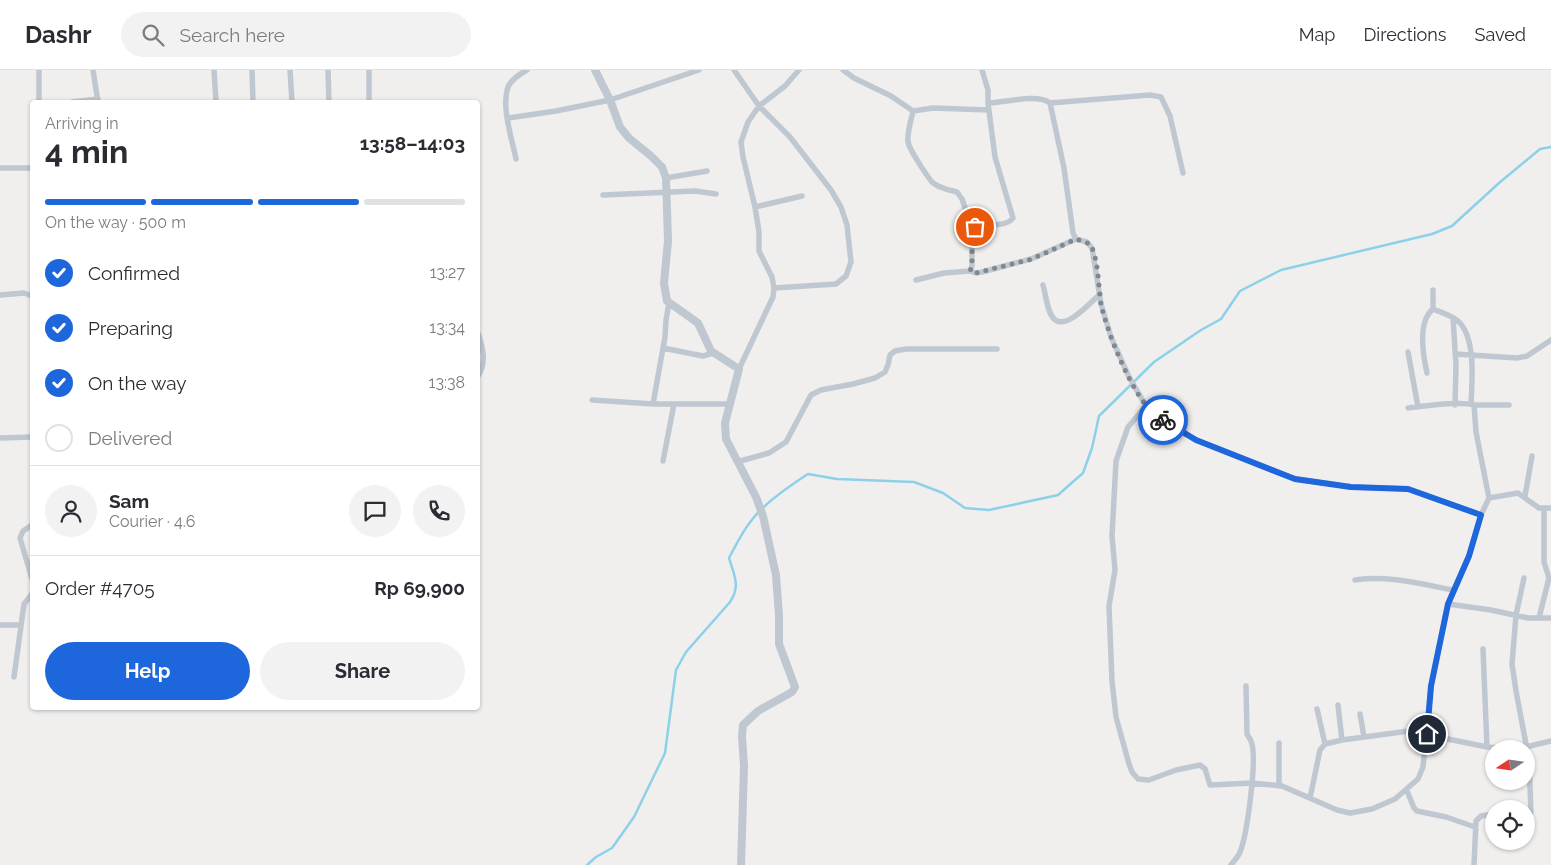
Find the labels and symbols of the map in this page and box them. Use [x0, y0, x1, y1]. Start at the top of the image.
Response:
pin [954, 206, 996, 248]
courier [1138, 395, 1188, 445]
pin [1406, 713, 1448, 755]
north arrow [1485, 740, 1535, 790]

